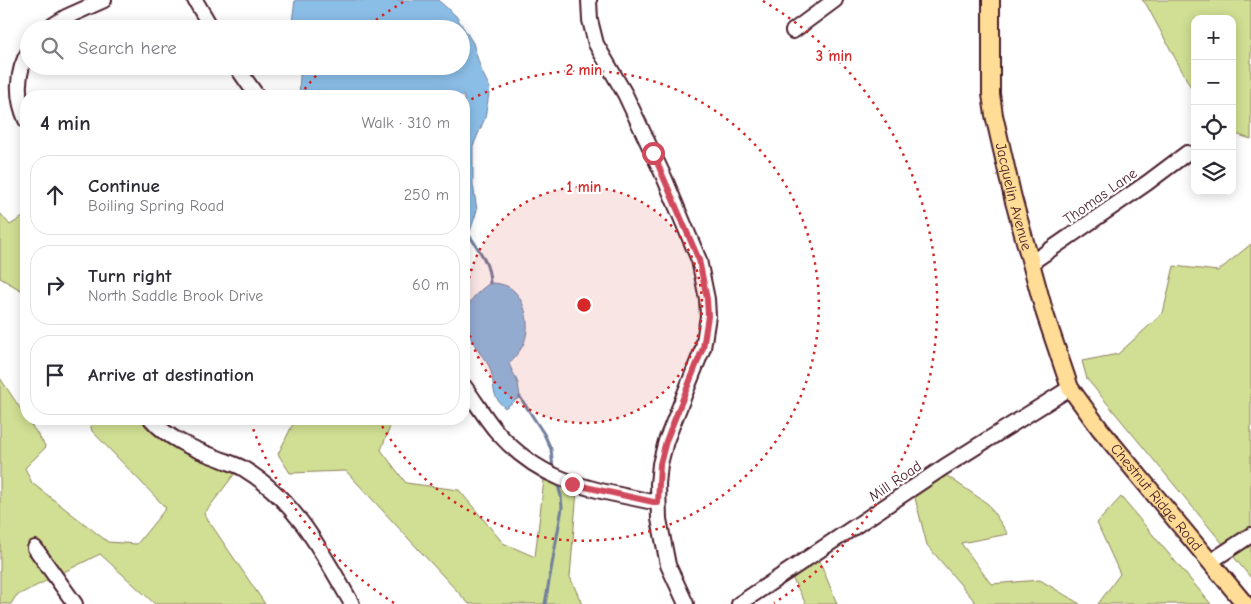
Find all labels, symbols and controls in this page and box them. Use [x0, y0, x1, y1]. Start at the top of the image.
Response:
map controls [1191, 15, 1236, 195]
button: + [1191, 15, 1236, 60]
search box [20, 20, 470, 75]
icon: search [38, 34, 66, 62]
text: Search here [78, 37, 177, 59]
text: 3 min [816, 47, 852, 65]
button: − [1191, 60, 1236, 105]
text: 2 min [566, 61, 602, 79]
button: locate [1191, 105, 1236, 150]
text: 4 min [40, 111, 91, 135]
text: Walk · 310 m [361, 114, 450, 132]
street label: Jacquelin Avenue [992, 141, 1036, 253]
route start [642, 142, 665, 165]
button: layers [1191, 150, 1236, 195]
street label: Thomas Lane [1060, 164, 1141, 228]
text: Continue [88, 175, 160, 197]
text: 1 min [567, 178, 601, 196]
icon: ahead [41, 181, 69, 209]
text: 250 m [404, 186, 449, 204]
text: Boiling Spring Road [88, 197, 224, 215]
text: Turn right [88, 265, 172, 287]
icon: right [41, 271, 69, 299]
text: 60 m [412, 276, 449, 294]
text: North Saddle Brook Drive [88, 287, 263, 305]
centre of rings [575, 296, 593, 314]
icon: arrive [41, 361, 69, 389]
text: Arrive at destination [88, 364, 254, 386]
street label: Chestnut Ridge Road [1107, 440, 1206, 554]
street label: Mill Road [865, 457, 925, 505]
route end [561, 473, 584, 496]

